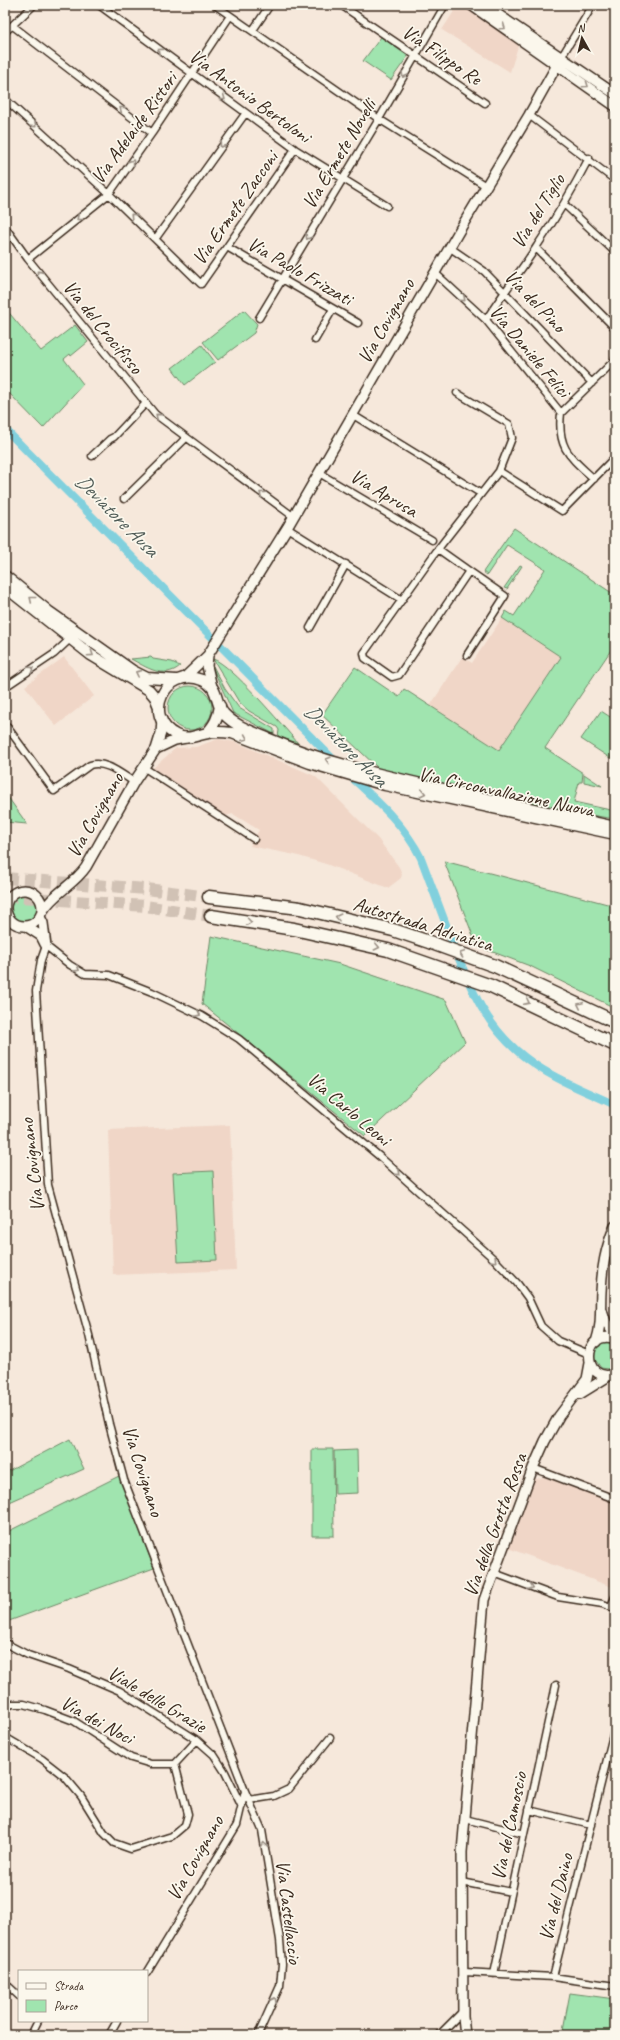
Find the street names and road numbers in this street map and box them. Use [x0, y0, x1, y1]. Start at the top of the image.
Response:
street label: Via Filippo Re [397, 19, 488, 92]
street label: Via Antonio Bertoloni [184, 43, 318, 150]
street label: Via Adelaide Ristori [85, 66, 184, 189]
street label: Via Ermete Novelli [296, 93, 383, 213]
street label: Via Ermete Zacconi [187, 144, 285, 270]
street label: Via del Tiglio [505, 168, 571, 253]
street label: Via Paolo Frizzati [243, 231, 359, 312]
street label: Via del Pino [499, 264, 573, 339]
street label: Via Covignano [352, 273, 421, 368]
street label: Via del Crocifisso [58, 275, 149, 380]
street label: Via Daniele Felici [484, 300, 577, 404]
street label: Via Aprusa [346, 463, 423, 523]
street label: Via Circonvallazione Nuova [416, 761, 598, 823]
street label: Via Covignano [61, 767, 130, 862]
street label: Autostrada Adriatica [350, 891, 497, 958]
street label: Via Carlo Leoni [302, 1067, 398, 1153]
street label: Via Covignano [14, 1116, 50, 1213]
street label: Via Covignano [117, 1423, 170, 1520]
street label: Via della Grotta Rossa [457, 1448, 533, 1600]
street label: Viale delle Grazie [103, 1660, 212, 1739]
street label: Via dei Noci [56, 1690, 140, 1751]
street label: Via del Camoscio [485, 1769, 533, 1882]
street label: Via Covignano [161, 1810, 230, 1905]
street label: Via del Daino [533, 1850, 579, 1943]
street label: Via Castellaccio [270, 1859, 308, 1966]

